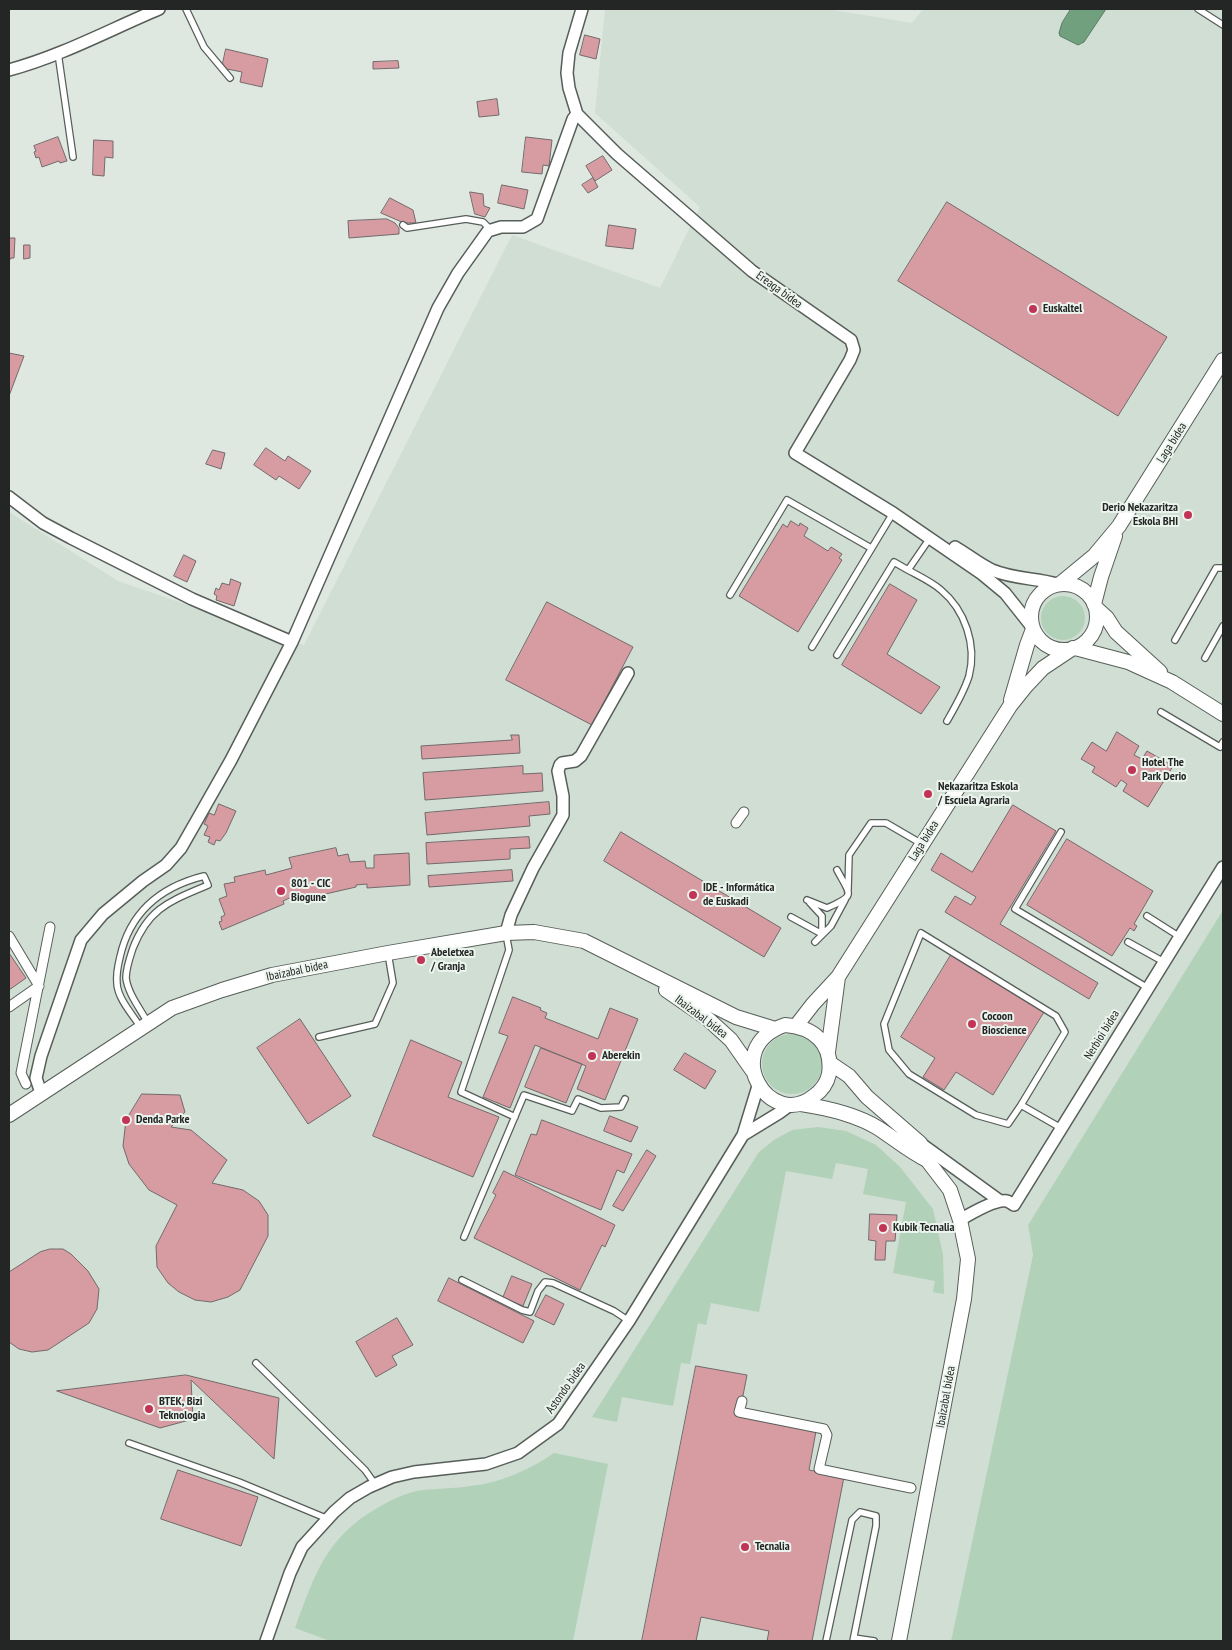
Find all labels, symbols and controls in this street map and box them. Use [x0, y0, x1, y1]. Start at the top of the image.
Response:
street label: Ereaga bidea [753, 268, 805, 312]
place label: Euskaltel [1043, 302, 1082, 316]
marker: Euskaltel [1027, 303, 1039, 315]
street label: Laga bidea [1154, 420, 1190, 466]
place label: Derio Nekazaritza Eskola BHI [1102, 501, 1178, 529]
marker: Derio Nekazaritza Eskola BHI [1182, 509, 1194, 521]
place label: Hotel The Park Derio [1142, 756, 1186, 784]
marker: Hotel The Park Derio [1126, 764, 1138, 776]
place label: Nekazaritza Eskola / Escuela Agraria [938, 780, 1018, 808]
marker: Nekazaritza Eskola / Escuela Agraria [922, 788, 934, 800]
street label: Laga bidea [906, 818, 942, 864]
place label: 801 - CIC Biogune [291, 877, 331, 905]
place label: IDE - Informática de Euskadi [703, 881, 774, 909]
marker: 801 - CIC Biogune [275, 885, 287, 897]
marker: IDE - Informática de Euskadi [687, 889, 699, 901]
place label: Abeletxea / Granja [431, 946, 474, 974]
marker: Abeletxea / Granja [415, 954, 427, 966]
street label: Ibaizabal bidea [265, 957, 329, 985]
street label: Ibaizabal bidea [672, 992, 730, 1042]
street label: Nerbioi bidea [1081, 1008, 1123, 1062]
place label: Cocoon Bioscience [982, 1010, 1027, 1038]
marker: Cocoon Bioscience [966, 1018, 978, 1030]
place label: Aberekin [602, 1049, 640, 1063]
marker: Aberekin [586, 1050, 598, 1062]
place label: Denda Parke [136, 1113, 190, 1127]
marker: Denda Parke [120, 1114, 132, 1126]
place label: Kubik Tecnalia [893, 1221, 955, 1235]
marker: Kubik Tecnalia [877, 1222, 889, 1234]
street label: Astondo bidea [543, 1360, 589, 1416]
street label: Ibaizabal bidea [933, 1365, 959, 1429]
place label: BTEK, Bizi Teknologia [159, 1395, 205, 1423]
marker: BTEK, Bizi Teknologia [143, 1403, 155, 1415]
place label: Tecnalia [755, 1540, 790, 1554]
marker: Tecnalia [739, 1541, 751, 1553]

